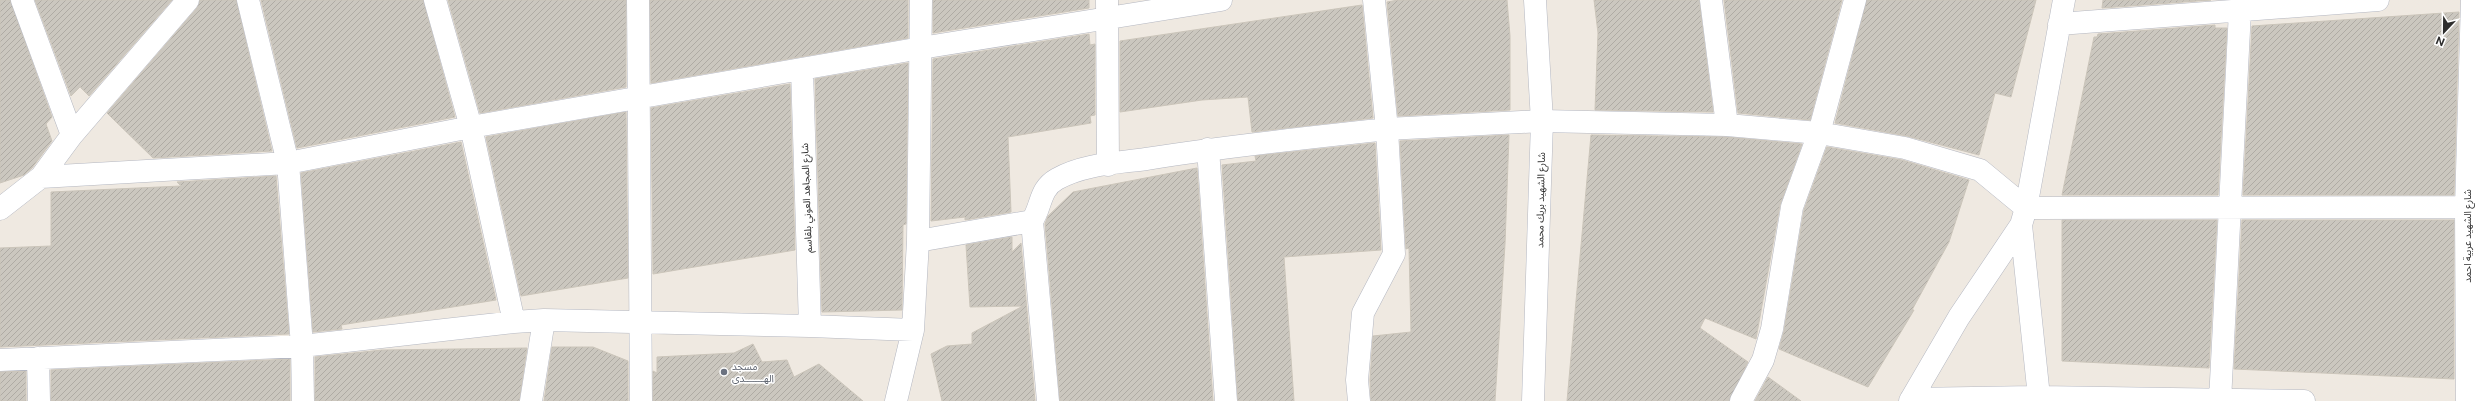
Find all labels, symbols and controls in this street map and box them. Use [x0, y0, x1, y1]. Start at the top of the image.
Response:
north arrow [2424, 12, 2464, 52]
text: N [2434, 34, 2446, 48]
street label: شارع المجاهد العوني بلقاسم [798, 143, 816, 253]
street label: شارع الشهيد بريك محمد [1533, 152, 1549, 248]
street label: شارع الشهيد عربية احمد [2461, 189, 2475, 283]
place label: مسجد الهـــــــدى [732, 360, 774, 384]
marker: مسجد الهـــــــدى [719, 367, 729, 377]

